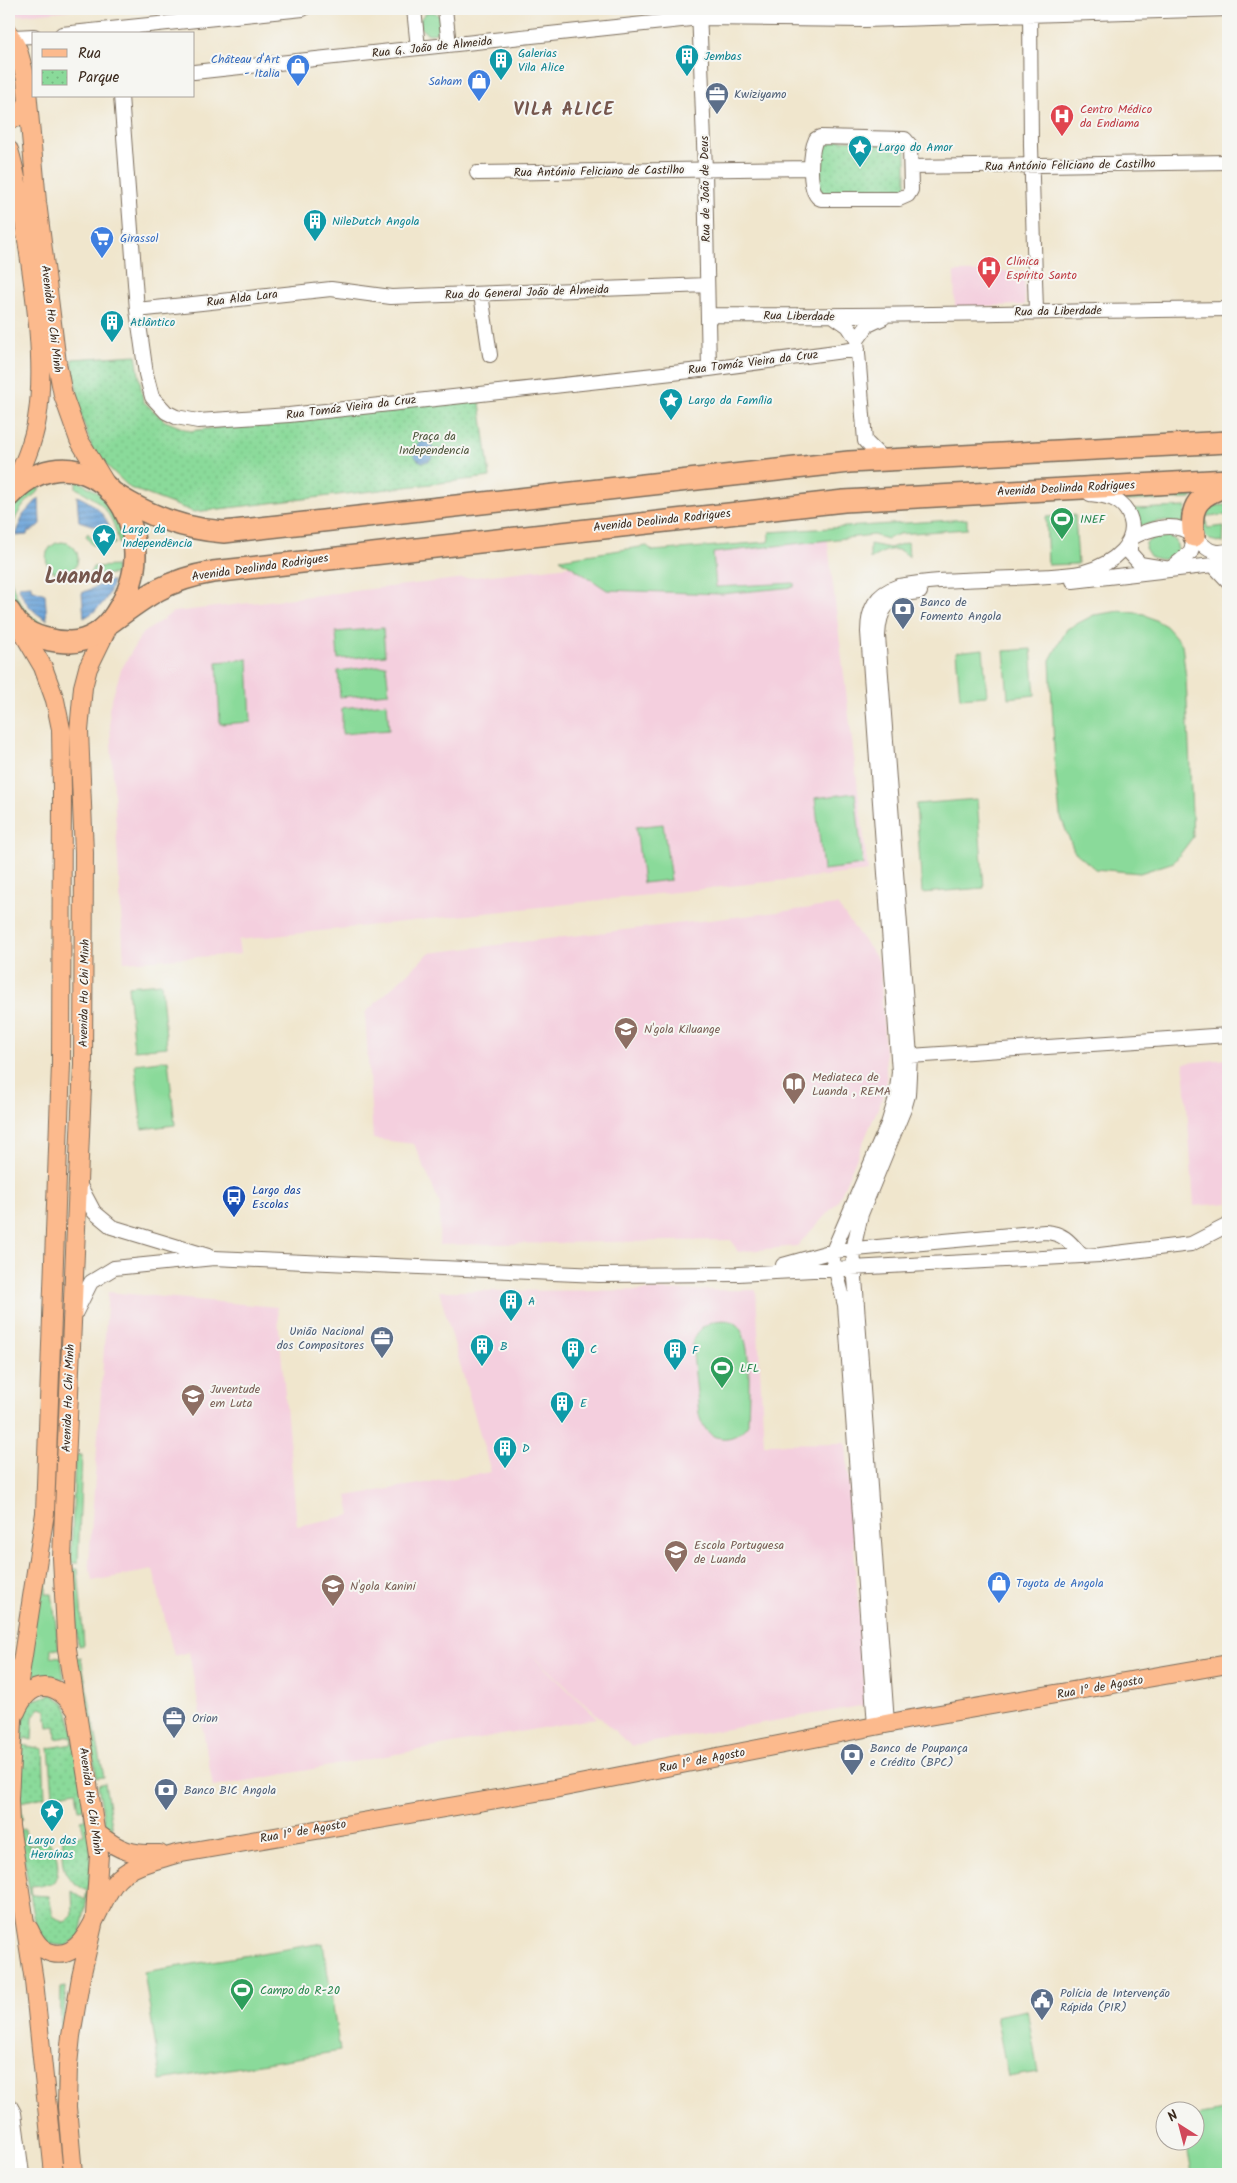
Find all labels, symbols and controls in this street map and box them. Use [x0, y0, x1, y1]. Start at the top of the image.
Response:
legend [32, 32, 195, 98]
street label: Rua G. João de Almeida [371, 32, 494, 63]
text: Rua [78, 42, 101, 66]
building icon: Jembas [674, 43, 700, 77]
place label: Galerias Vila Alice [518, 44, 565, 77]
building icon: Galerias Vila Alice [488, 47, 514, 81]
place label: Jembas [704, 47, 742, 66]
place label: Château d'Art - Italia [211, 50, 280, 83]
shop icon: Château d'Art - Italia [285, 53, 311, 87]
text: Parque [78, 66, 119, 90]
shop icon: Saham [466, 68, 492, 102]
place label: Saham [428, 72, 462, 91]
office icon: Kwiziyamo [704, 81, 730, 115]
place label: Kwiziyamo [734, 85, 786, 104]
district label: VILA ALICE [514, 96, 615, 125]
place label: Centro Médico da Endiama [1080, 100, 1152, 133]
hospital icon: Centro Médico da Endiama [1049, 103, 1075, 137]
place icon: Largo do Amor [847, 134, 873, 168]
street label: Rua de João de Deus [695, 136, 716, 242]
place label: Largo do Amor [878, 138, 954, 157]
street label: Rua António Feliciano de Castilho [984, 155, 1156, 176]
street label: Rua António Feliciano de Castilho [513, 161, 685, 182]
building icon: NileDutch Angola [302, 208, 328, 242]
place label: NileDutch Angola [332, 212, 420, 231]
supermarket icon: Girassol [89, 225, 115, 259]
place label: Girassol [120, 229, 158, 248]
place label: Clínica Espírito Santo [1006, 252, 1077, 285]
hospital icon: Clínica Espírito Santo [976, 255, 1002, 289]
street label: Avenida Ho Chi Minh [35, 264, 68, 374]
street label: Rua do General João de Almeida [445, 280, 610, 305]
street label: Rua Alda Lara [205, 285, 279, 312]
street label: Rua da Liberdade [1014, 301, 1103, 322]
street label: Rua Liberdade [763, 306, 835, 327]
building icon: Atlântico [99, 309, 125, 343]
place label: Atlântico [130, 313, 175, 332]
street label: Rua Tomáz Vieira da Cruz [687, 345, 819, 380]
place icon: Largo da Família [658, 387, 684, 421]
street label: Rua Tomáz Vieira da Cruz [285, 390, 417, 425]
place label: Largo da Família [688, 391, 773, 410]
park label: Praça da Independencia [399, 427, 470, 460]
street label: Avenida Deolinda Rodrigues [997, 475, 1135, 502]
street label: Avenida Deolinda Rodrigues [592, 504, 732, 537]
sports icon: INEF [1049, 506, 1075, 540]
place label: INEF [1080, 510, 1107, 529]
place label: Largo da Independência [122, 520, 193, 553]
place icon: Largo da Independência [91, 523, 117, 557]
street label: Avenida Deolinda Rodrigues [190, 548, 330, 586]
district label: Luanda [44, 560, 114, 595]
place label: Banco de Fomento Angola [920, 593, 1002, 626]
bank icon: Banco de Fomento Angola [890, 596, 916, 630]
street label: Avenida Ho Chi Minh [74, 939, 95, 1047]
school or university icon: N'gola Kiluange [613, 1016, 639, 1050]
place label: N'gola Kiluange [644, 1020, 721, 1039]
place label: Mediateca de Luanda , REMA [812, 1068, 891, 1101]
library icon: Mediateca de Luanda , REMA [781, 1071, 807, 1105]
place label: Largo das Escolas [252, 1181, 301, 1214]
bus stop icon: Largo das Escolas [221, 1184, 247, 1218]
building icon: A [498, 1288, 524, 1322]
place label: A [528, 1292, 535, 1311]
place label: União Nacional dos Compositores [277, 1322, 364, 1355]
office icon: União Nacional dos Compositores [369, 1325, 395, 1359]
building icon: B [469, 1333, 495, 1367]
building icon: C [560, 1336, 586, 1370]
place label: B [500, 1337, 508, 1356]
building icon: F [662, 1337, 688, 1371]
place label: C [590, 1340, 597, 1359]
place label: F [692, 1341, 700, 1360]
street label: Avenida Ho Chi Minh [57, 1344, 80, 1452]
sports icon: LFL [709, 1355, 735, 1389]
place label: LFL [740, 1359, 759, 1378]
place label: Juventude em Luta [210, 1380, 261, 1413]
school or university icon: Juventude em Luta [180, 1383, 206, 1417]
building icon: E [549, 1390, 575, 1424]
place label: E [580, 1394, 588, 1413]
building icon: D [492, 1435, 518, 1469]
place label: D [522, 1439, 530, 1458]
place label: Escola Portuguesa de Luanda [694, 1536, 785, 1569]
school or university icon: Escola Portuguesa de Luanda [663, 1539, 689, 1573]
shop icon: Toyota de Angola [986, 1570, 1012, 1604]
school or university icon: N'gola Kanini [320, 1573, 346, 1607]
place label: Toyota de Angola [1016, 1574, 1104, 1593]
place label: N'gola Kanini [350, 1577, 417, 1596]
street label: Rua 1º de Agosto [1056, 1671, 1145, 1704]
office icon: Orion [161, 1705, 187, 1739]
place label: Orion [192, 1709, 218, 1728]
place label: Banco de Poupança e Crédito (BPC) [870, 1739, 968, 1772]
bank icon: Banco de Poupança e Crédito (BPC) [839, 1742, 865, 1776]
street label: Rua 1º de Agosto [658, 1743, 747, 1778]
street label: Avenida Ho Chi Minh [74, 1746, 107, 1856]
bank icon: Banco BIC Angola [153, 1777, 179, 1811]
place label: Banco BIC Angola [184, 1781, 276, 1800]
place icon: Largo das Heroínas [39, 1798, 65, 1832]
street label: Rua 1º de Agosto [259, 1815, 348, 1848]
place label: Largo das Heroínas [28, 1831, 76, 1864]
sports icon: Campo do R-20 [229, 1977, 255, 2011]
place label: Campo do R-20 [260, 1981, 340, 2000]
place label: Polícia de Intervenção Rápida (PIR) [1060, 1984, 1170, 2017]
public building icon: Polícia de Intervenção Rápida (PIR) [1029, 1987, 1055, 2021]
north arrow [1154, 2100, 1204, 2150]
text: N [1163, 2105, 1183, 2128]

